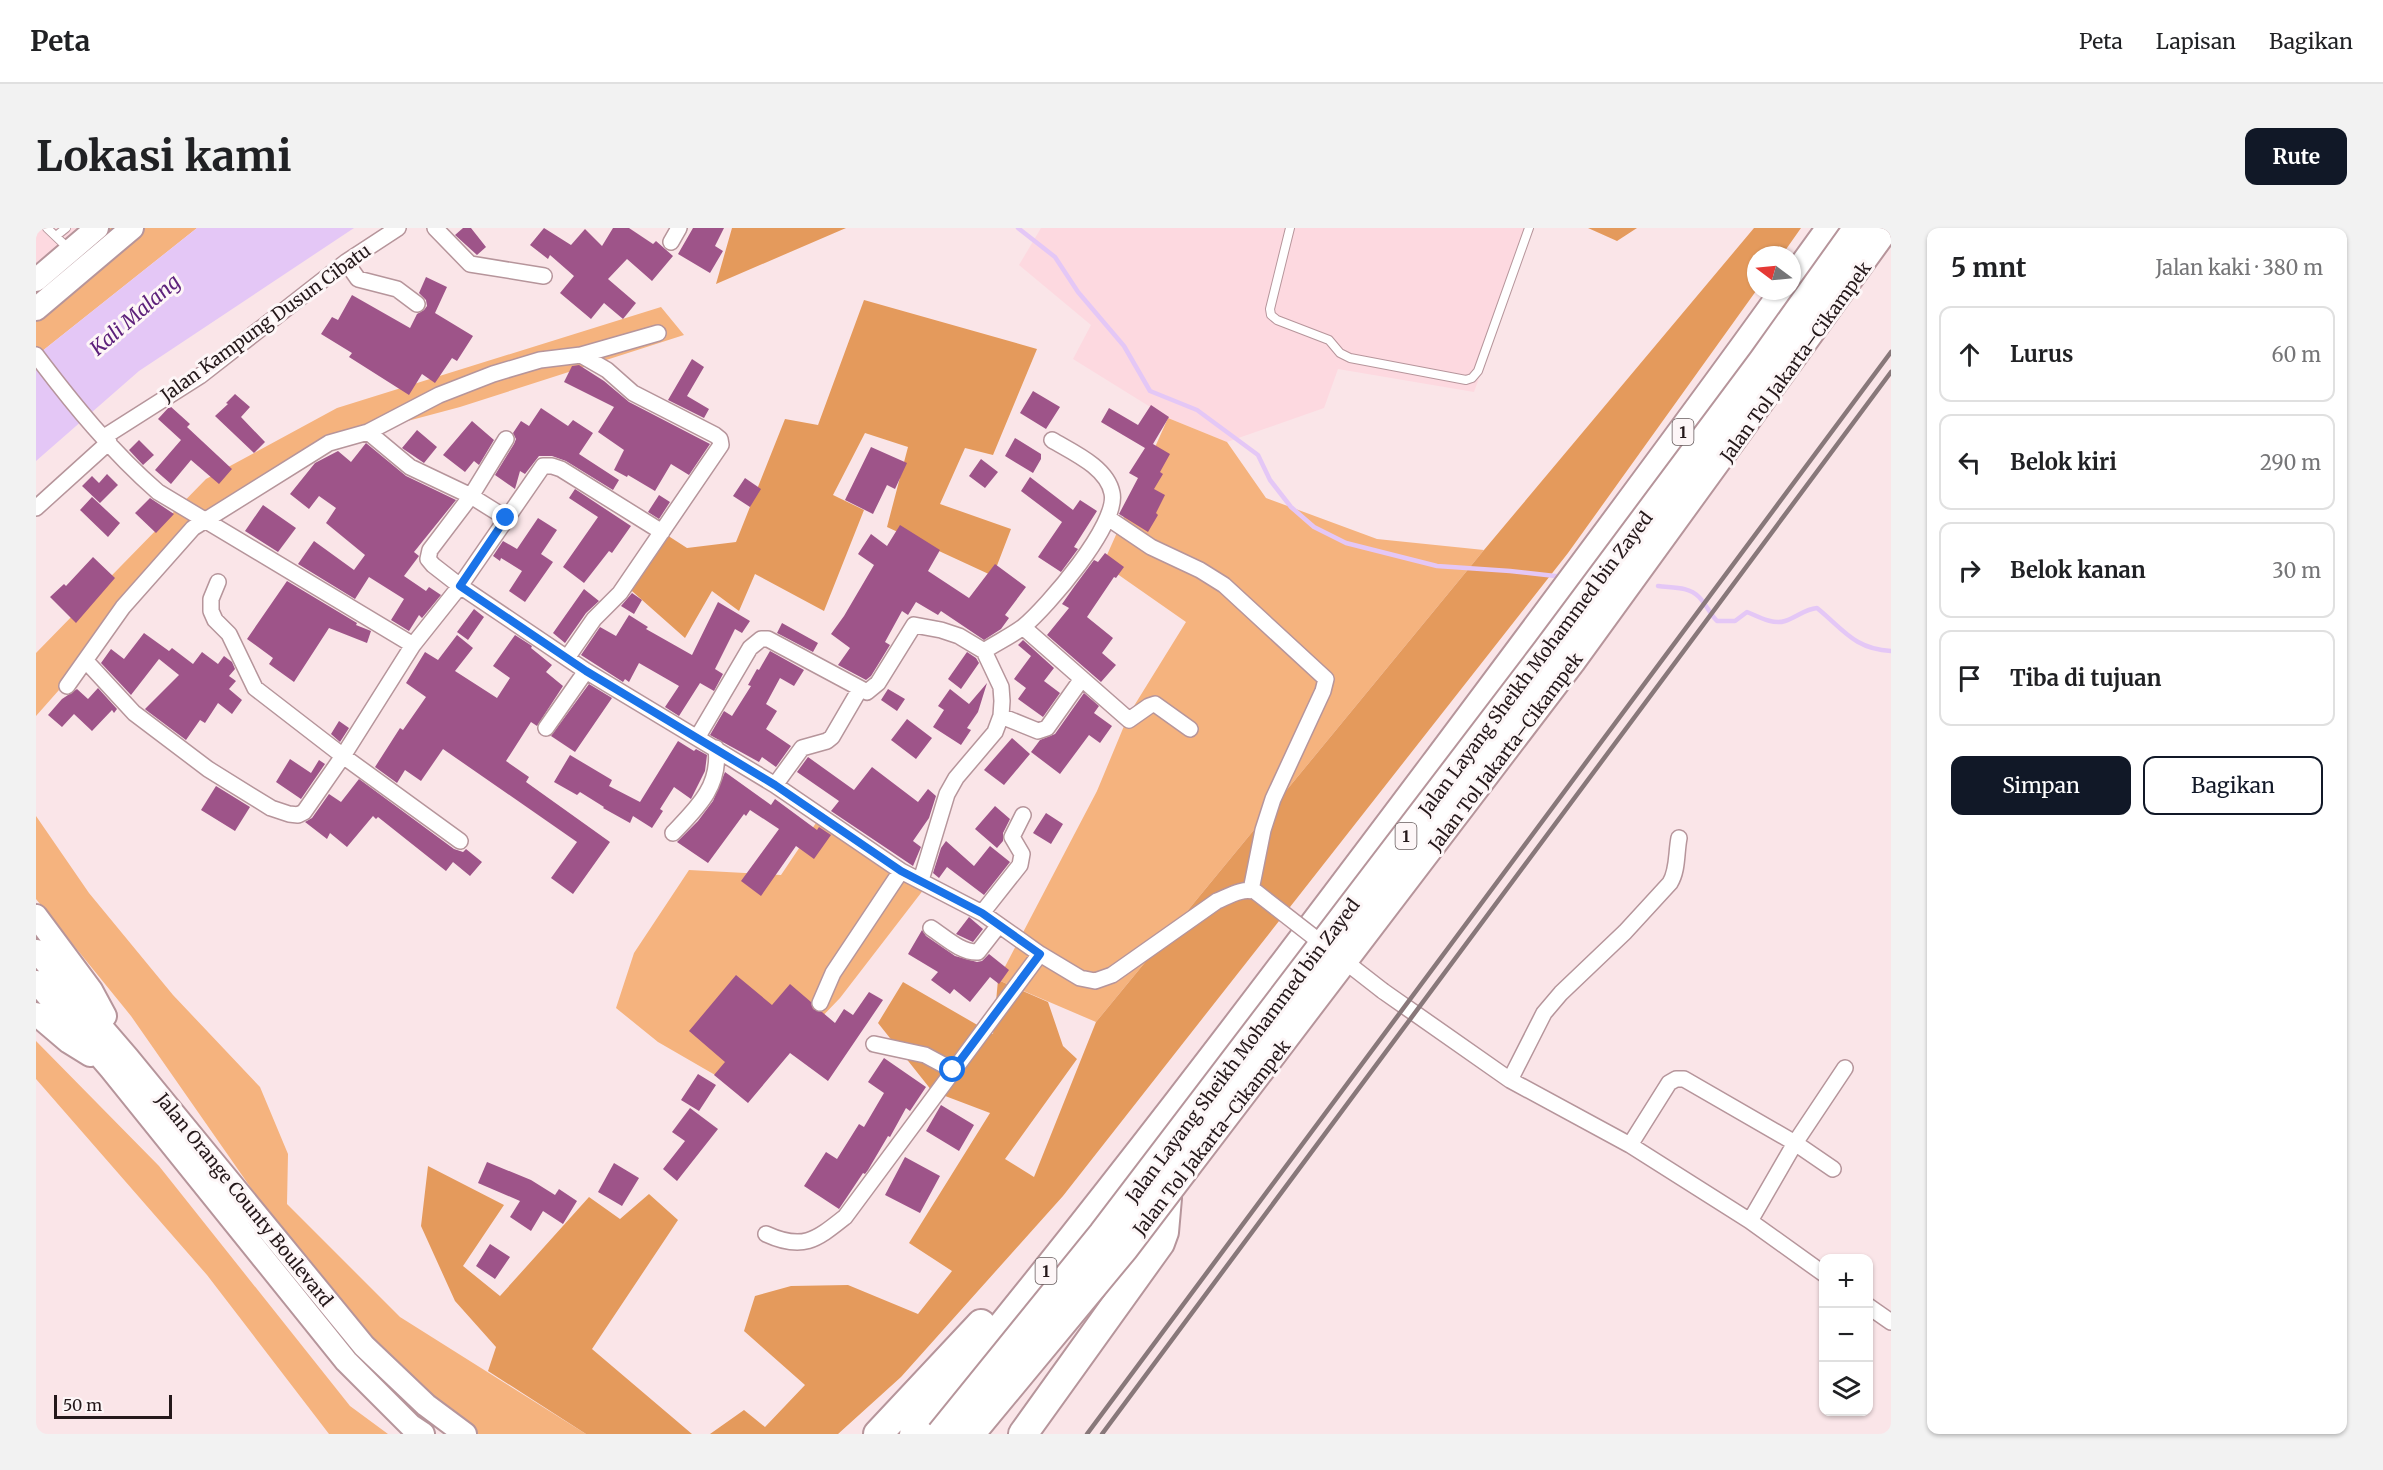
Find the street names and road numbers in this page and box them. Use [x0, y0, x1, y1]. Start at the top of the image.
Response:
street label: Jalan Kampung Dusun Cibatu [155, 239, 375, 407]
street label: Jalan Tol Jakarta–Cikampek [1715, 257, 1876, 467]
road number: 1 [1672, 419, 1694, 445]
street label: Jalan Layang Sheikh Mohammed bin Zayed [1413, 507, 1658, 821]
street label: Jalan Tol Jakarta–Cikampek [1423, 648, 1588, 856]
road number: 1 [1396, 823, 1416, 849]
street label: Jalan Layang Sheikh Mohammed bin Zayed [1120, 894, 1365, 1208]
street label: Jalan Tol Jakarta–Cikampek [1127, 1035, 1296, 1241]
street label: Jalan Orange County Boulevard [150, 1087, 338, 1311]
road number: 1 [1036, 1258, 1056, 1284]

